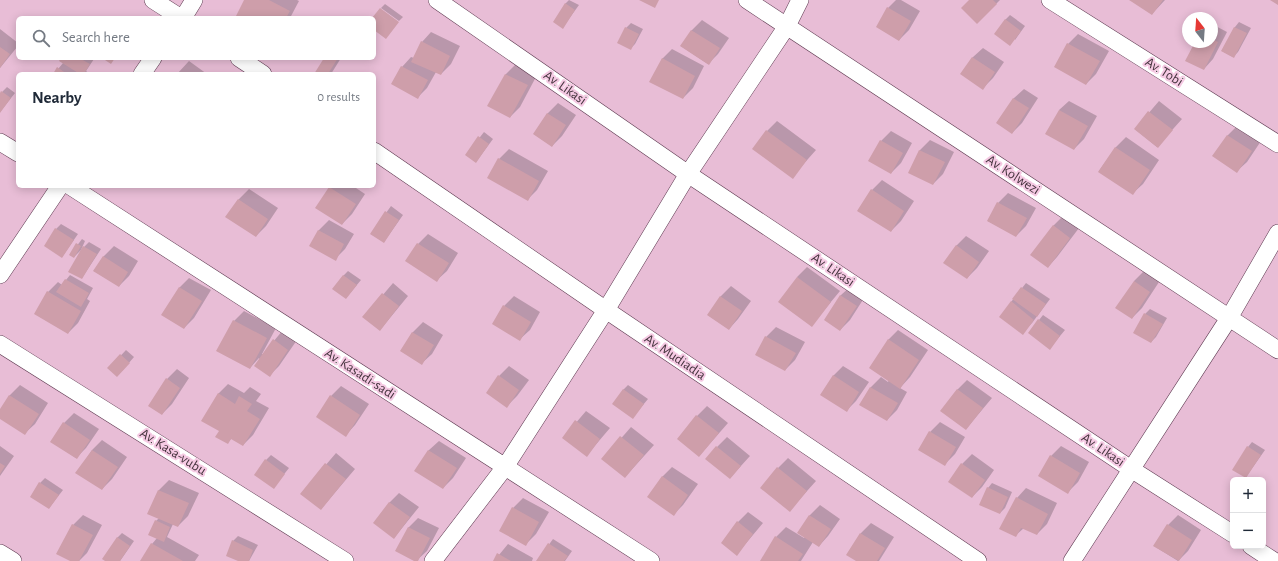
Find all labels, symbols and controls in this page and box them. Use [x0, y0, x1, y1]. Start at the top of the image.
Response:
north arrow [1182, 12, 1218, 48]
search box [16, 16, 376, 60]
icon: search [30, 27, 52, 49]
text: Search here [62, 30, 130, 45]
street label: Av. Tobi [1143, 55, 1185, 89]
street label: Av. Likasi [541, 68, 589, 108]
text: Nearby [32, 89, 82, 106]
text: 0 results [317, 91, 360, 104]
street label: Av. Kolwezi [984, 153, 1042, 197]
street label: Av. Likasi [809, 251, 857, 289]
street label: Av. Mudiadia [642, 332, 709, 383]
street label: Av. Kasadi-sadi [322, 346, 398, 402]
street label: Av. Kasa-vubu [137, 426, 209, 478]
street label: Av. Likasi [1079, 431, 1127, 469]
map controls [1230, 477, 1266, 549]
button: + [1230, 477, 1266, 513]
button: − [1230, 513, 1266, 549]

